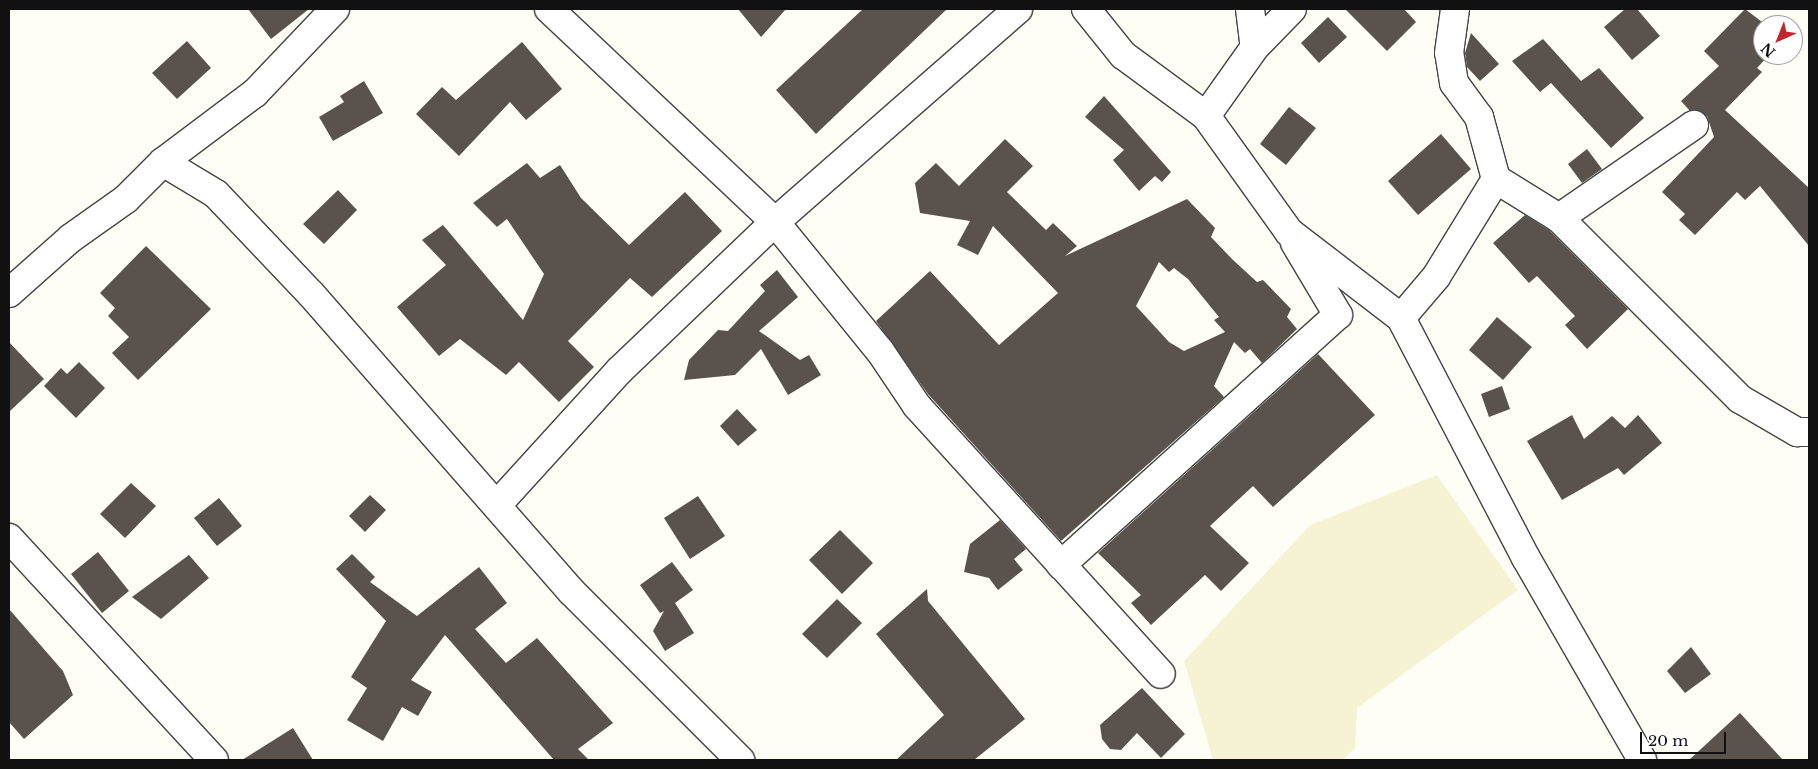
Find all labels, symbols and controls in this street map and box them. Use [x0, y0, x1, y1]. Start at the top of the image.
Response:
north arrow [1753, 15, 1803, 65]
text: N [1757, 39, 1779, 61]
scale bar [1643, 722, 1729, 754]
text: 20 m [1648, 731, 1688, 750]

